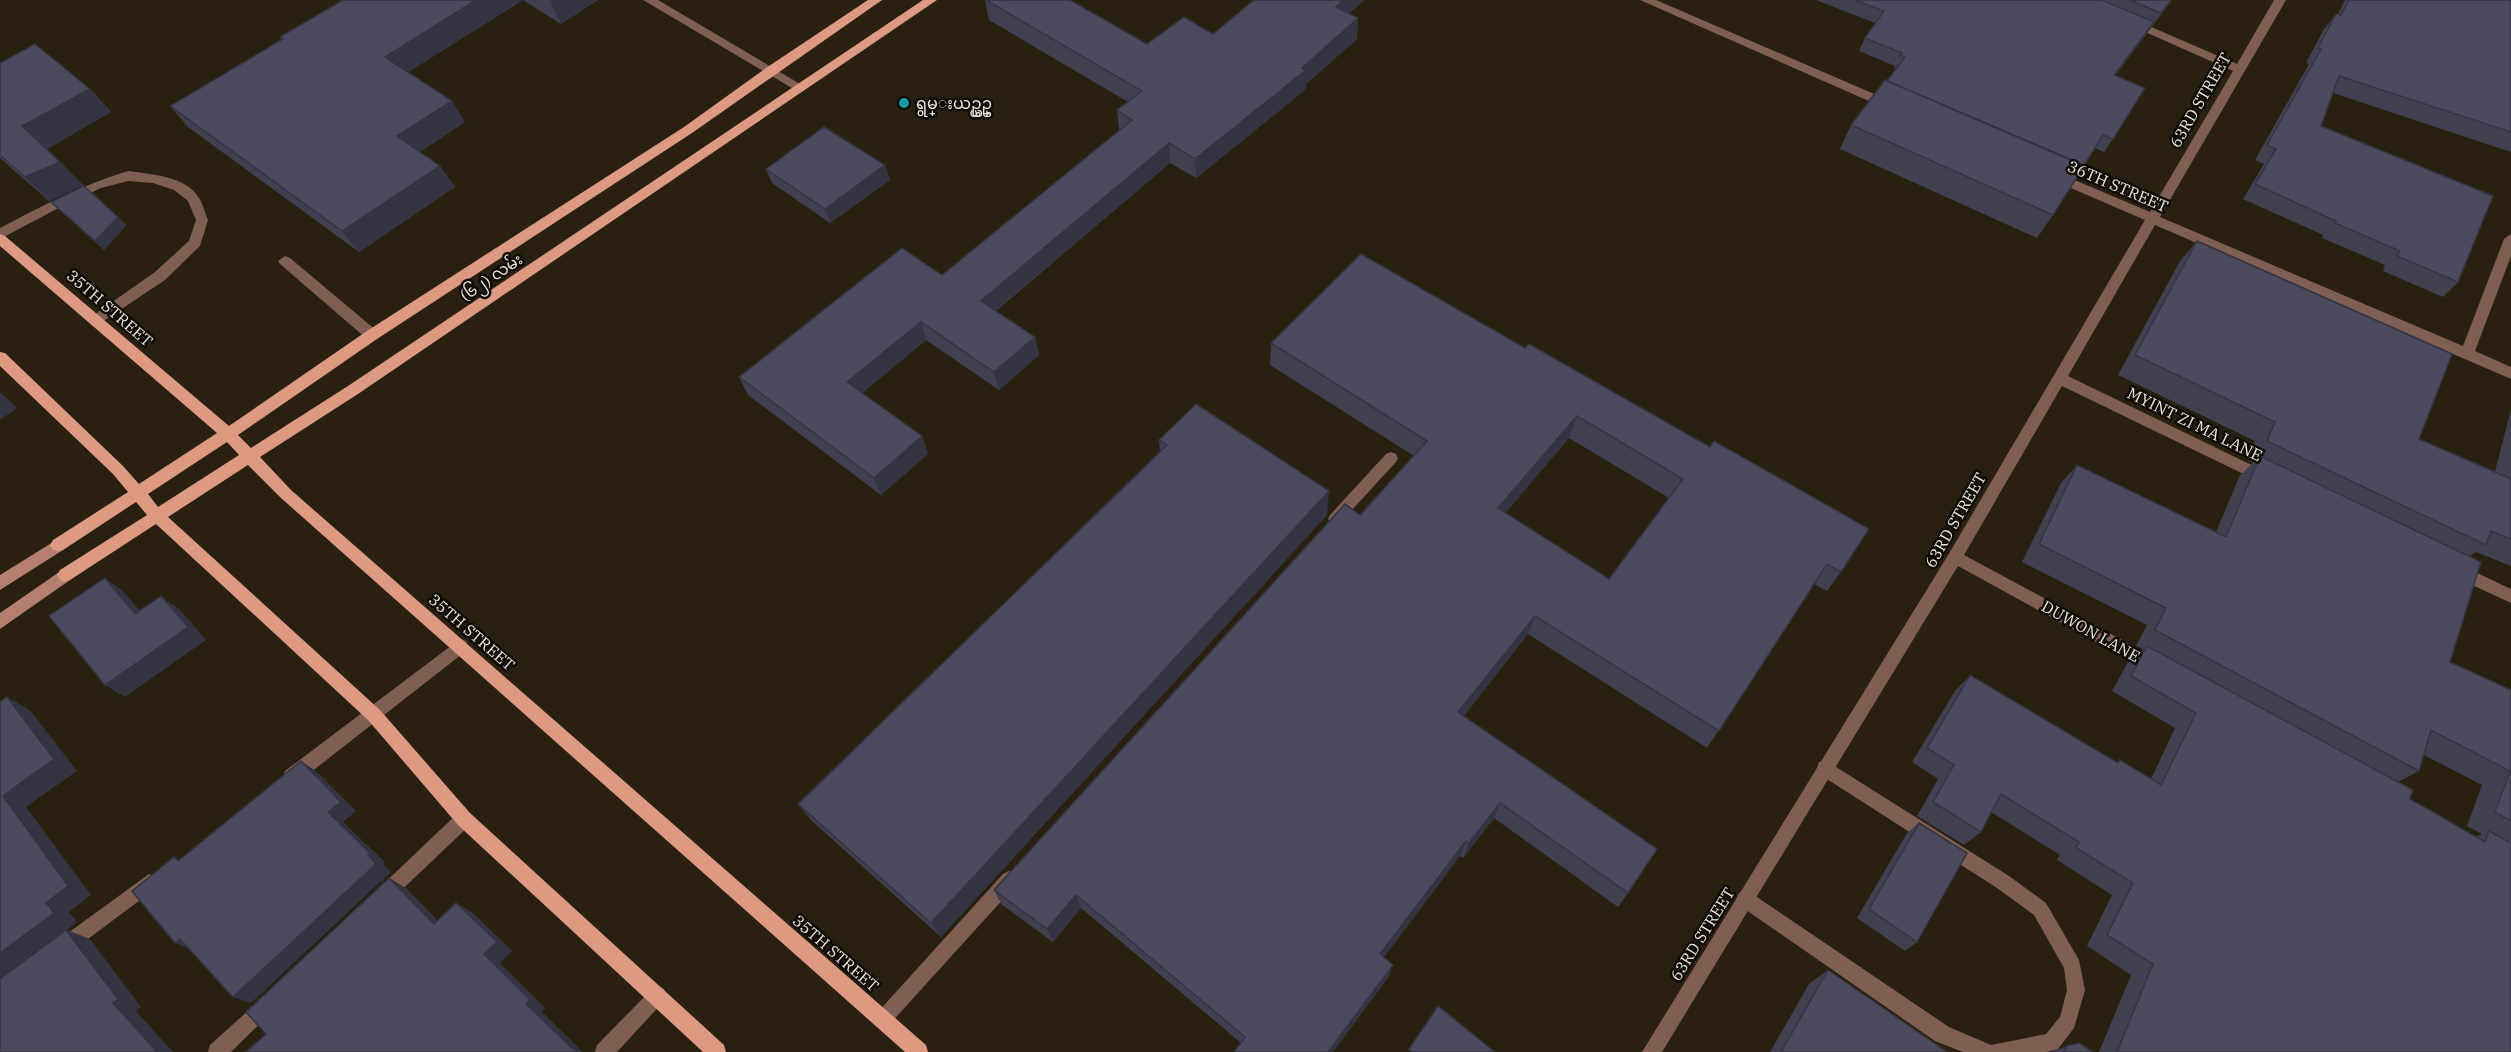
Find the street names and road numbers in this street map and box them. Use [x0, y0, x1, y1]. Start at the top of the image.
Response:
street label: 63RD STREET [2165, 49, 2235, 151]
street label: 36TH STREET [2065, 156, 2171, 216]
street label: (၆၂) လမ်း [455, 248, 528, 308]
street label: 35TH STREET [63, 265, 157, 351]
street label: MYINT ZI MA LANE [2124, 383, 2266, 465]
street label: 63RD STREET [1920, 469, 1990, 571]
street label: 35TH STREET [425, 589, 519, 675]
street label: DUWON LANE [2038, 596, 2144, 666]
street label: 63RD STREET [1665, 884, 1739, 984]
street label: 35TH STREET [789, 910, 883, 996]

